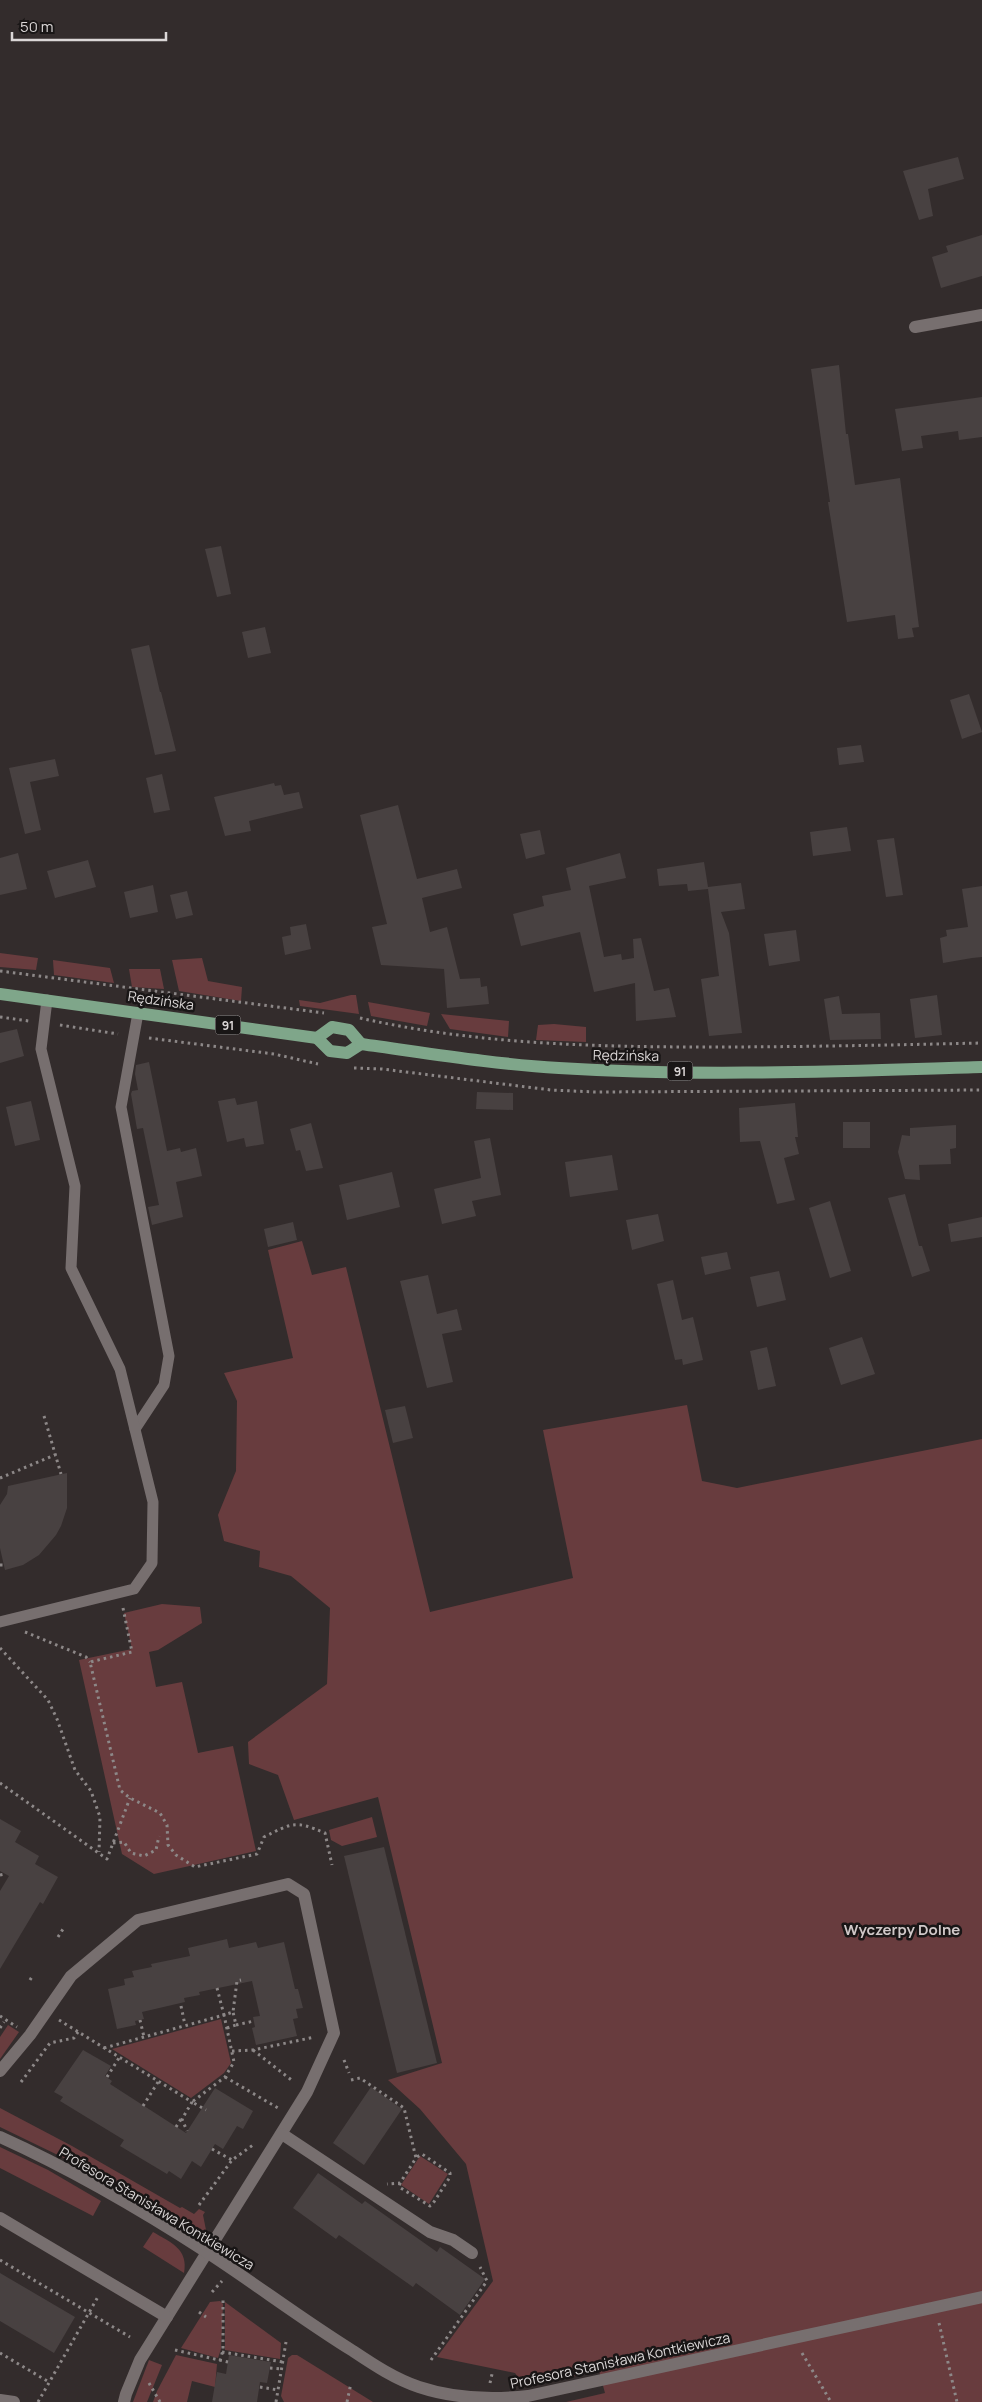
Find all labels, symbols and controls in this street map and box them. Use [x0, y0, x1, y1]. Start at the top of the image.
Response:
scale bar [12, 10, 166, 42]
text: 50 m [20, 16, 54, 37]
street label: Rędzińska [127, 986, 195, 1014]
road number: 91 [216, 1016, 240, 1034]
street label: Rędzińska [593, 1045, 659, 1065]
road number: 91 [668, 1062, 692, 1080]
district label: Wyczerpy Dolne [844, 1919, 960, 1940]
street label: Profesora Stanisława Kontkiewicza [56, 2142, 258, 2274]
street label: Profesora Stanisława Kontkiewicza [508, 2327, 732, 2393]

